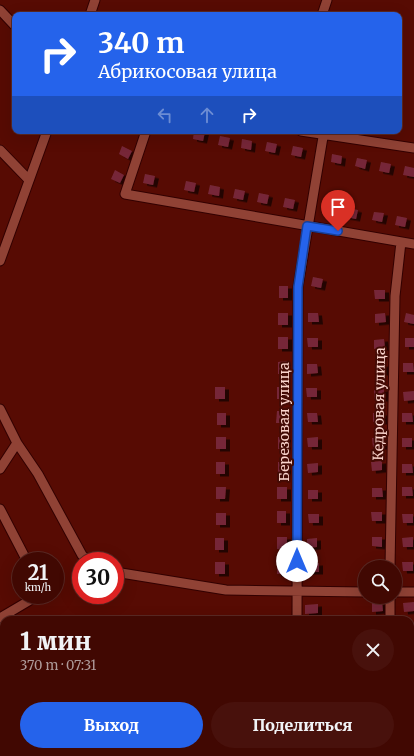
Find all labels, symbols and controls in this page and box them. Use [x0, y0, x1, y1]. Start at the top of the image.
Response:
text: 340 m [98, 25, 184, 61]
icon: right [32, 28, 84, 80]
text: Абрикосовая улица [98, 60, 277, 83]
icon: left [154, 104, 176, 126]
icon: ahead [196, 104, 218, 126]
icon: right [238, 104, 260, 126]
pin [321, 190, 355, 231]
icon: arrive [327, 196, 349, 218]
street label: Кедровая улица [369, 347, 389, 461]
street label: Березовая улица [275, 362, 293, 482]
position arrow [276, 540, 318, 582]
speed limit sign: 30 [72, 552, 124, 604]
text: 21 [28, 560, 48, 585]
map controls [358, 560, 402, 604]
button: search [358, 560, 402, 604]
text: km/h [25, 581, 51, 594]
text: 1 мин [20, 626, 91, 657]
button: close [352, 629, 394, 671]
text: 370 m · 07:31 [20, 657, 96, 674]
button: Выход [20, 702, 203, 748]
button: Поделиться [211, 702, 394, 748]

